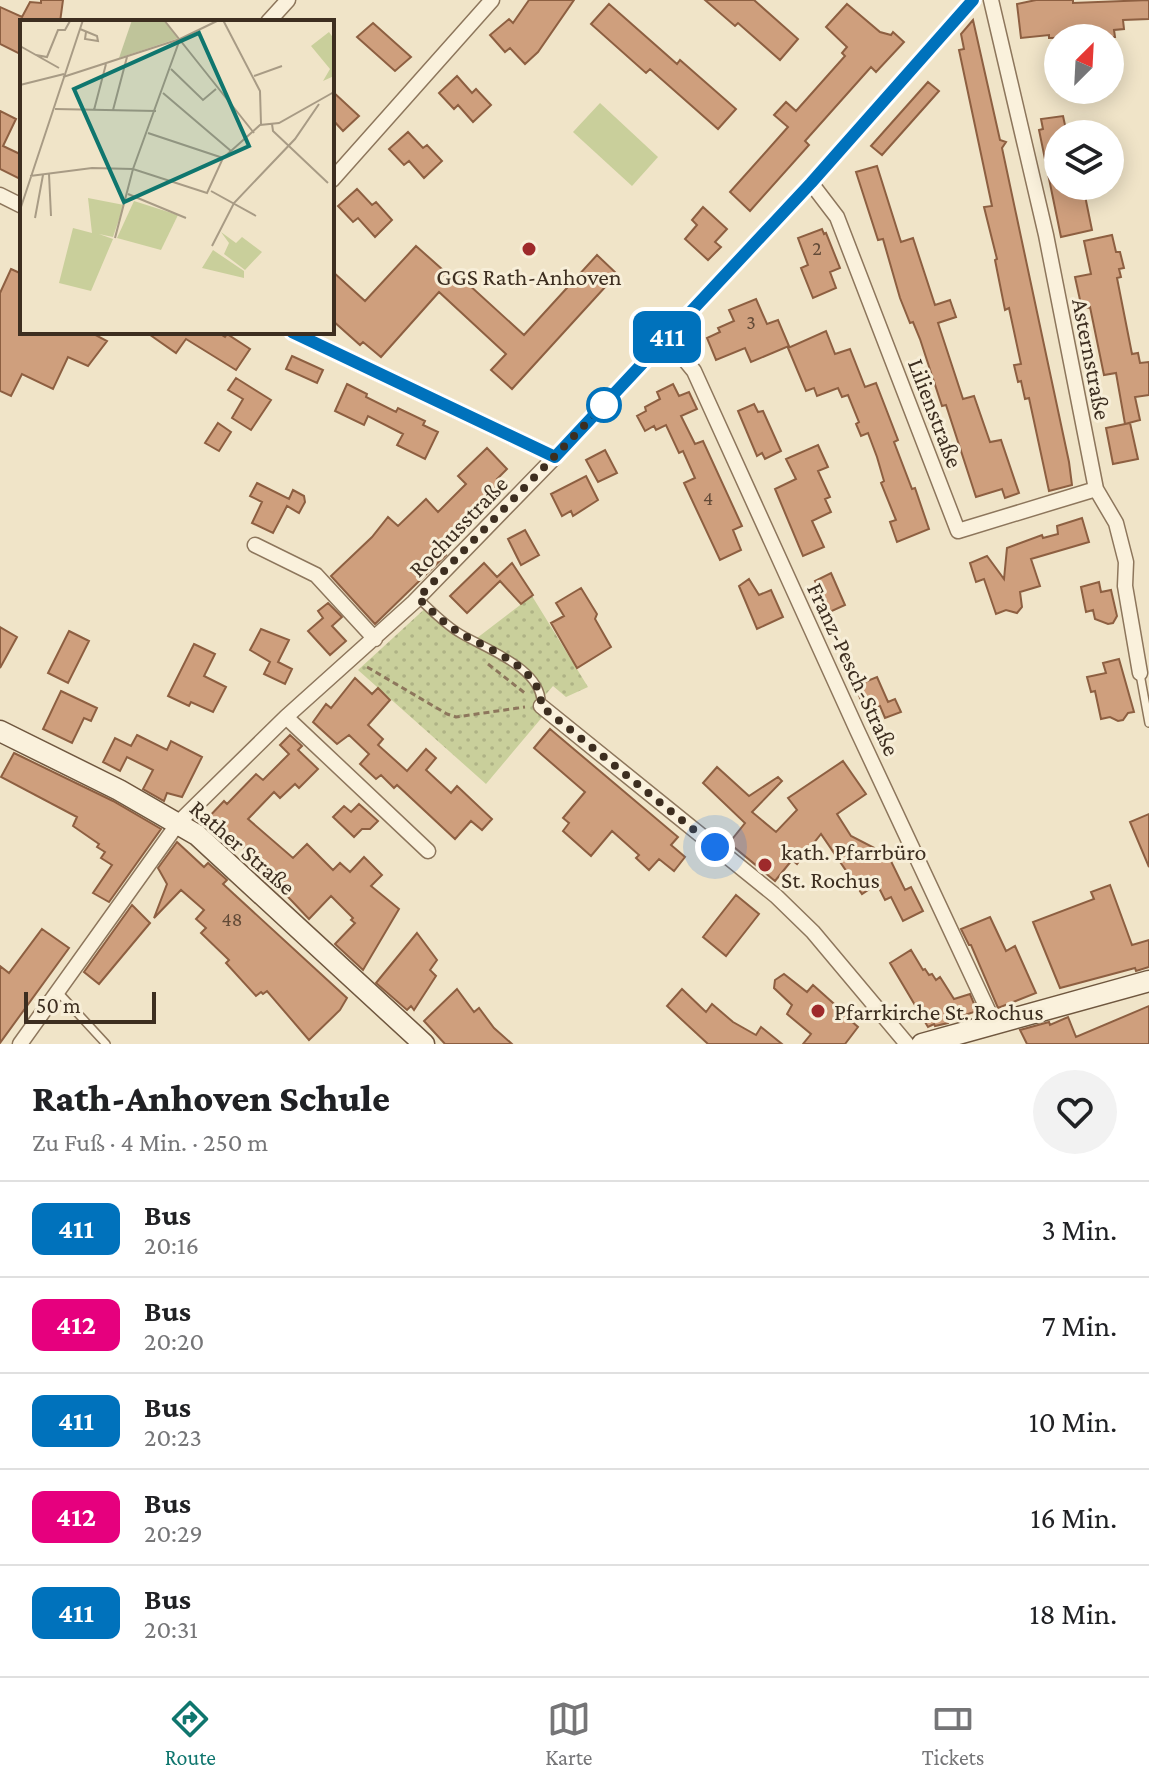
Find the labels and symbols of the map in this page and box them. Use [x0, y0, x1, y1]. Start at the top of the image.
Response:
inset map [20, 20, 334, 334]
north arrow [1044, 24, 1124, 104]
house number: 2 [812, 237, 822, 259]
marker: GGS Rath-Anhoven [520, 240, 538, 258]
place label: GGS Rath-Anhoven [436, 263, 622, 290]
street label: Asternstraße [1067, 296, 1117, 422]
line badge: 411 [621, 311, 713, 363]
house number: 3 [746, 311, 756, 333]
street label: Lilienstraße [903, 355, 969, 471]
unlabelled marker [587, 388, 621, 422]
street label: Rochusstraße [403, 470, 513, 582]
house number: 4 [703, 487, 713, 509]
street label: Franz-Pesch-Straße [802, 578, 906, 760]
street label: Rather Straße [185, 794, 301, 900]
your location [695, 827, 735, 867]
place label: kath. Pfarrbüro St. Rochus [781, 838, 926, 893]
marker: kath. Pfarrbüro St. Rochus [756, 856, 774, 874]
house number: 48 [222, 908, 242, 930]
scale bar [24, 988, 156, 1024]
place label: Pfarrkirche St. Rochus [834, 998, 1044, 1025]
marker: Pfarrkirche St. Rochus [809, 1002, 827, 1020]

